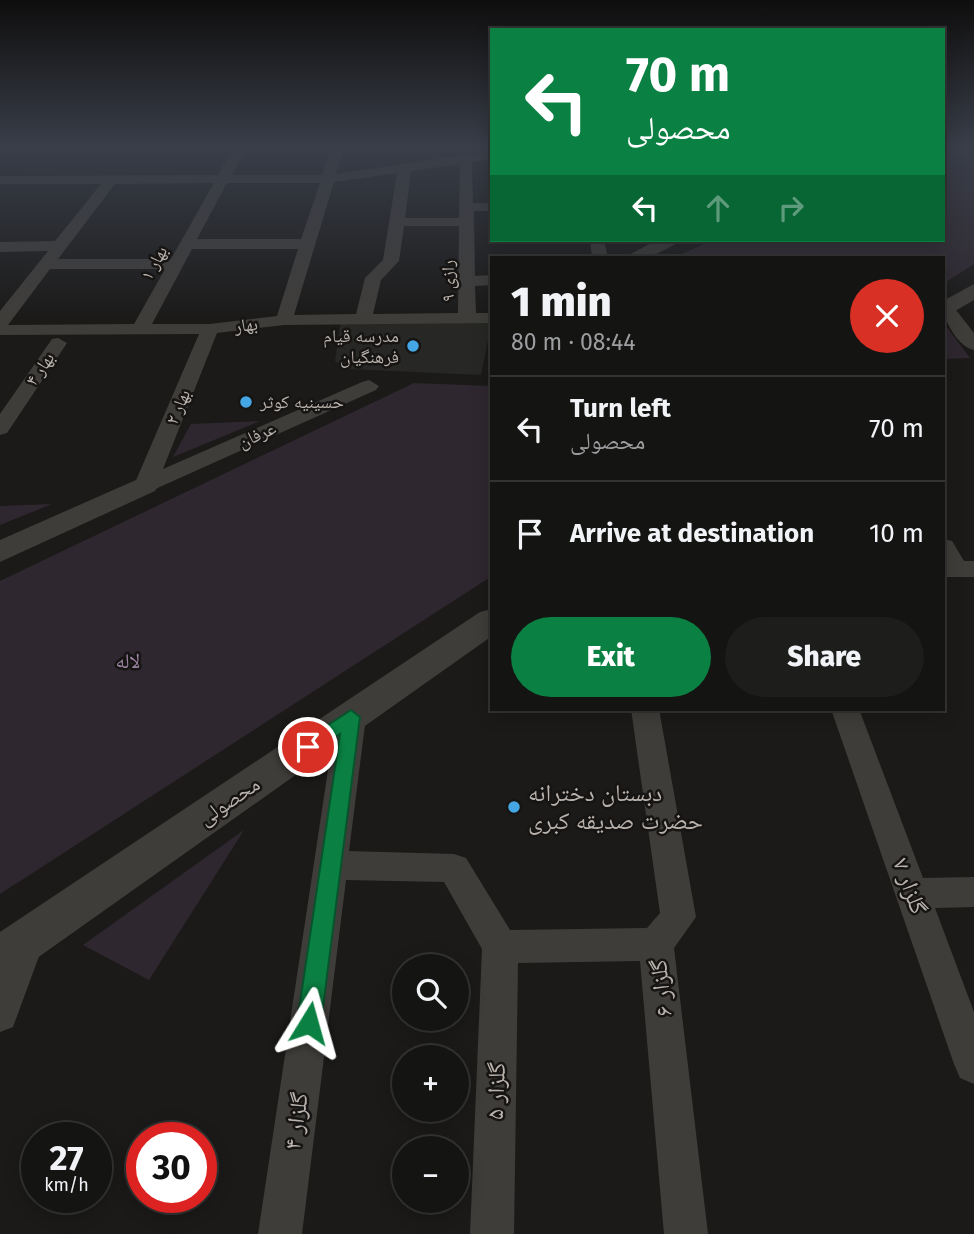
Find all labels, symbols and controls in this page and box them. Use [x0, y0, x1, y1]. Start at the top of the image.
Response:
text: 70 m [626, 45, 730, 104]
icon: left [511, 56, 602, 147]
text: محصولی [626, 109, 731, 147]
icon: left [626, 189, 664, 227]
icon: ahead [699, 189, 737, 227]
icon: right [772, 189, 810, 227]
street label: بهار ۱ [136, 242, 172, 284]
street label: رازی ۹ [437, 260, 459, 302]
text: 1 min [511, 277, 612, 327]
button: close [850, 279, 924, 353]
street label: بهار [232, 313, 259, 337]
place label: مدرسه قیام فرهنگیان [323, 325, 399, 368]
text: 80 m · 08:44 [511, 328, 635, 356]
marker: مدرسه قیام فرهنگیان [405, 338, 421, 354]
street label: بهار ۴ [21, 348, 59, 390]
street label: بهار ۲ [161, 386, 195, 428]
place label: حسینیه کوثر [259, 391, 344, 413]
text: Turn left [570, 393, 671, 424]
marker: حسینیه کوثر [238, 394, 254, 410]
icon: left [511, 410, 549, 448]
text: 70 m [869, 413, 924, 444]
street label: عرفان [235, 417, 279, 453]
text: محصولی [570, 427, 645, 455]
icon: arrive [511, 515, 549, 553]
text: Arrive at destination [570, 518, 814, 549]
text: 10 m [869, 518, 924, 549]
button: Exit [511, 617, 711, 697]
button: Share [725, 617, 924, 697]
park label: لاله [116, 648, 140, 674]
pin [278, 717, 338, 777]
icon: arrive [289, 728, 327, 766]
street label: محصولی [193, 771, 265, 831]
place label: دبستان دخترانه حضرت صدیقه کبری [528, 779, 703, 835]
marker: دبستان دخترانه حضرت صدیقه کبری [506, 799, 522, 815]
street label: گلزار ۷ [887, 854, 933, 918]
map controls [392, 954, 469, 1213]
button: search [392, 954, 469, 1031]
street label: گلزار ۶ [644, 958, 678, 1018]
position arrow [272, 986, 346, 1060]
button: + [392, 1045, 469, 1122]
street label: گلزار ۵ [481, 1062, 511, 1120]
street label: گلزار ۴ [278, 1090, 314, 1151]
speed limit sign: 30 [126, 1122, 217, 1213]
button: − [392, 1136, 469, 1213]
text: 27 [49, 1137, 84, 1179]
text: km/h [44, 1174, 89, 1196]

